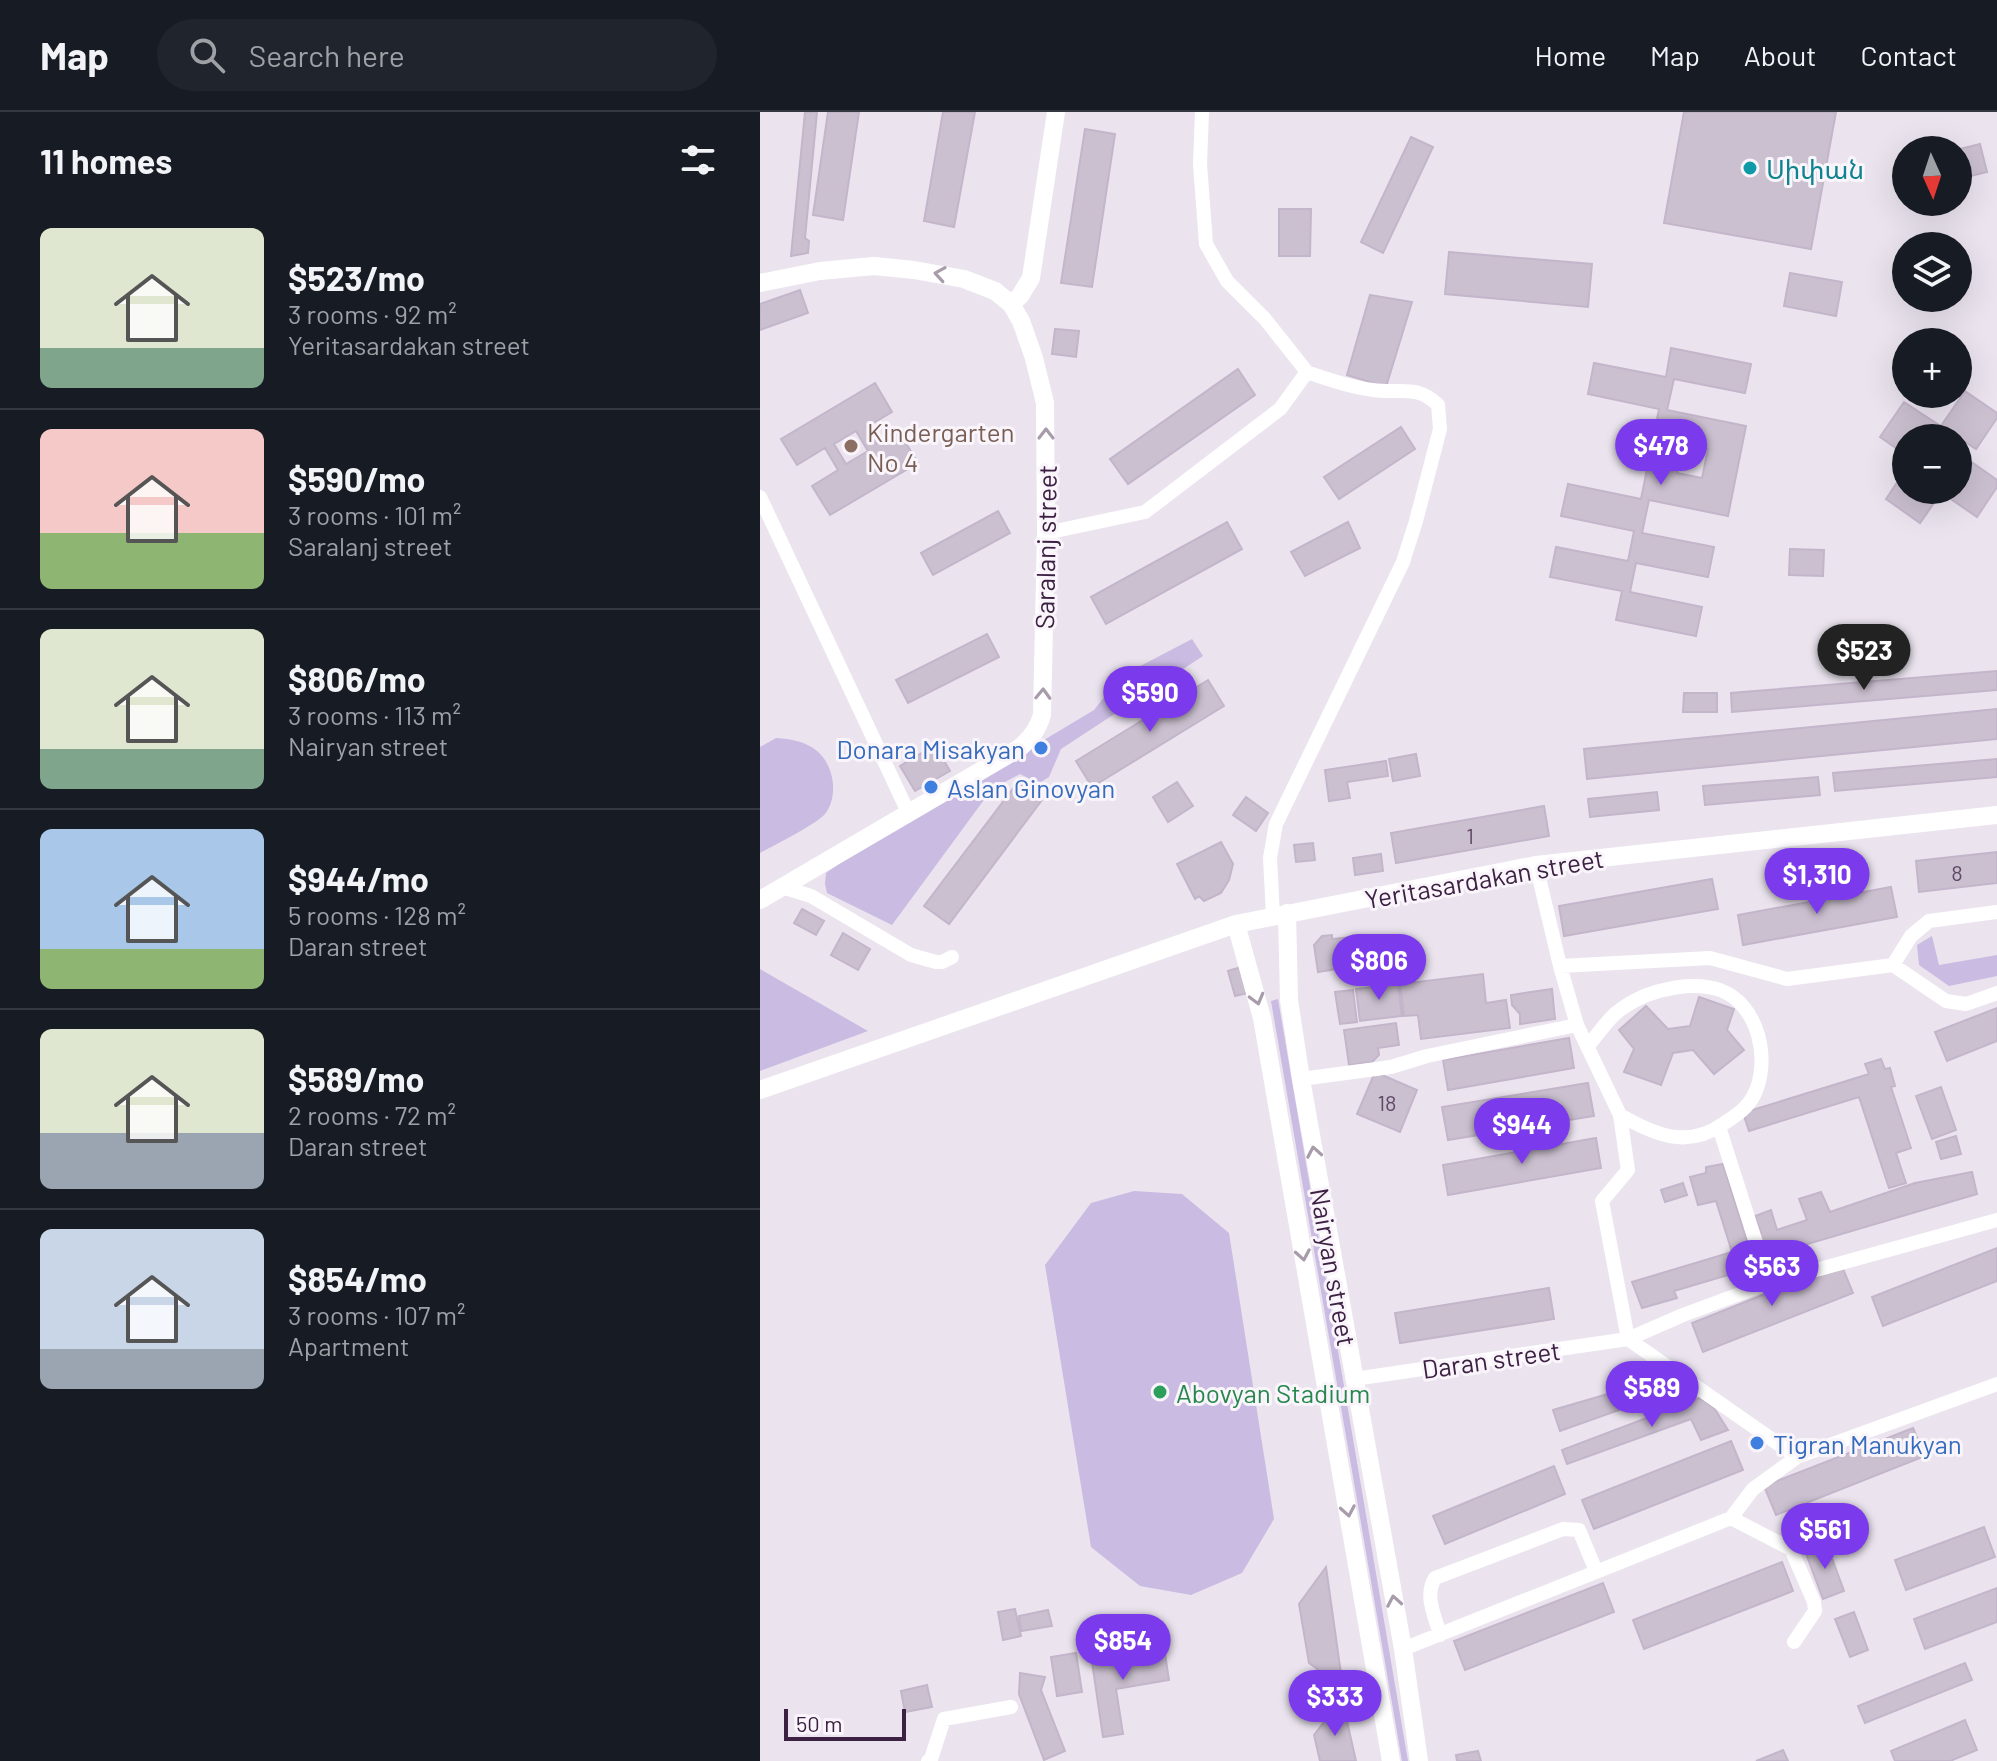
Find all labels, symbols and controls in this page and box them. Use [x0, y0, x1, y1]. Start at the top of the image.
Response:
search box [157, 19, 717, 91]
text: Map [40, 32, 109, 78]
icon: search [185, 33, 229, 77]
text: Search here [249, 37, 405, 73]
text: Home [1535, 38, 1606, 72]
text: Map [1650, 38, 1700, 72]
text: About [1744, 38, 1816, 72]
text: Contact [1860, 38, 1957, 72]
north arrow [1892, 136, 1972, 216]
map controls [1892, 136, 1972, 504]
icon: filters [676, 138, 720, 182]
text: 11 homes [40, 140, 172, 181]
place label: Սիփան [1766, 153, 1864, 185]
marker: Սիփան [1741, 159, 1759, 177]
button: layers [1892, 232, 1972, 312]
text: $523/mo [288, 257, 425, 298]
icon: home [104, 260, 200, 356]
one-way arrow [933, 266, 947, 283]
text: 3 rooms · 92 m² [288, 298, 457, 329]
button: + [1892, 328, 1972, 408]
text: Yeritasardakan street [288, 329, 530, 360]
place label: Kindergarten No 4 [867, 416, 1015, 477]
pin: $478 [1614, 419, 1708, 487]
button: − [1892, 424, 1972, 504]
one-way arrow [1037, 427, 1054, 440]
text: $478 [1633, 429, 1689, 460]
marker: Kindergarten No 4 [842, 437, 860, 455]
text: $590/mo [288, 458, 426, 499]
icon: home [104, 461, 200, 557]
street label: Saralanj street [1028, 465, 1062, 629]
text: 3 rooms · 101 m² [288, 499, 461, 530]
text: Saralanj street [288, 530, 452, 561]
pin: $523 [1817, 624, 1911, 692]
text: $523 [1835, 634, 1893, 665]
text: $806/mo [288, 658, 426, 699]
icon: home [104, 661, 200, 757]
pin: $590 [1103, 666, 1197, 734]
text: $590 [1121, 676, 1179, 707]
one-way arrow [1034, 687, 1051, 700]
text: 3 rooms · 113 m² [288, 699, 461, 730]
text: Nairyan street [288, 730, 448, 761]
place label: Donara Misakyan [837, 733, 1025, 764]
marker: Donara Misakyan [1032, 739, 1050, 757]
place label: Aslan Ginovyan [947, 772, 1115, 803]
marker: Aslan Ginovyan [922, 778, 940, 796]
house number: 1 [1466, 822, 1474, 848]
street label: Yeritasardakan street [1362, 842, 1606, 914]
pin: $1,310 [1752, 848, 1882, 916]
text: $944/mo [288, 858, 429, 899]
text: $1,310 [1783, 858, 1851, 889]
house number: 8 [1951, 859, 1963, 885]
icon: home [104, 861, 200, 957]
text: 5 rooms · 128 m² [288, 899, 466, 930]
text: Daran street [288, 930, 427, 961]
pin: $806 [1332, 934, 1426, 1002]
text: $806 [1350, 944, 1408, 975]
one-way arrow [1247, 991, 1264, 1005]
text: $589/mo [288, 1058, 425, 1099]
icon: home [104, 1061, 200, 1157]
house number: 18 [1377, 1089, 1397, 1115]
pin: $944 [1475, 1098, 1569, 1166]
text: 2 rooms · 72 m² [288, 1099, 456, 1130]
text: $944 [1492, 1108, 1552, 1139]
text: Daran street [288, 1130, 427, 1161]
one-way arrow [1306, 1145, 1323, 1159]
street label: Nairyan street [1305, 1185, 1363, 1349]
pin: $563 [1725, 1240, 1819, 1308]
one-way arrow [1294, 1248, 1311, 1261]
text: $563 [1744, 1250, 1800, 1281]
text: $854/mo [288, 1258, 427, 1299]
icon: home [104, 1261, 200, 1357]
text: 3 rooms · 107 m² [288, 1299, 465, 1330]
text: Apartment [288, 1330, 409, 1361]
street label: Daran street [1420, 1334, 1562, 1384]
pin: $589 [1605, 1361, 1699, 1429]
text: $589 [1624, 1371, 1680, 1402]
place label: Abovyan Stadium [1176, 1377, 1370, 1408]
marker: Abovyan Stadium [1151, 1383, 1169, 1401]
place label: Tigran Manukyan [1773, 1428, 1962, 1459]
marker: Tigran Manukyan [1748, 1434, 1766, 1452]
pin: $561 [1778, 1503, 1872, 1571]
one-way arrow [1338, 1504, 1355, 1517]
text: $561 [1799, 1513, 1851, 1544]
one-way arrow [1386, 1594, 1403, 1608]
pin: $854 [1076, 1614, 1170, 1682]
text: $854 [1094, 1624, 1152, 1655]
pin: $333 [1288, 1670, 1382, 1738]
text: $333 [1307, 1680, 1364, 1711]
scale bar [784, 1705, 906, 1741]
text: 50 m [796, 1710, 842, 1736]

